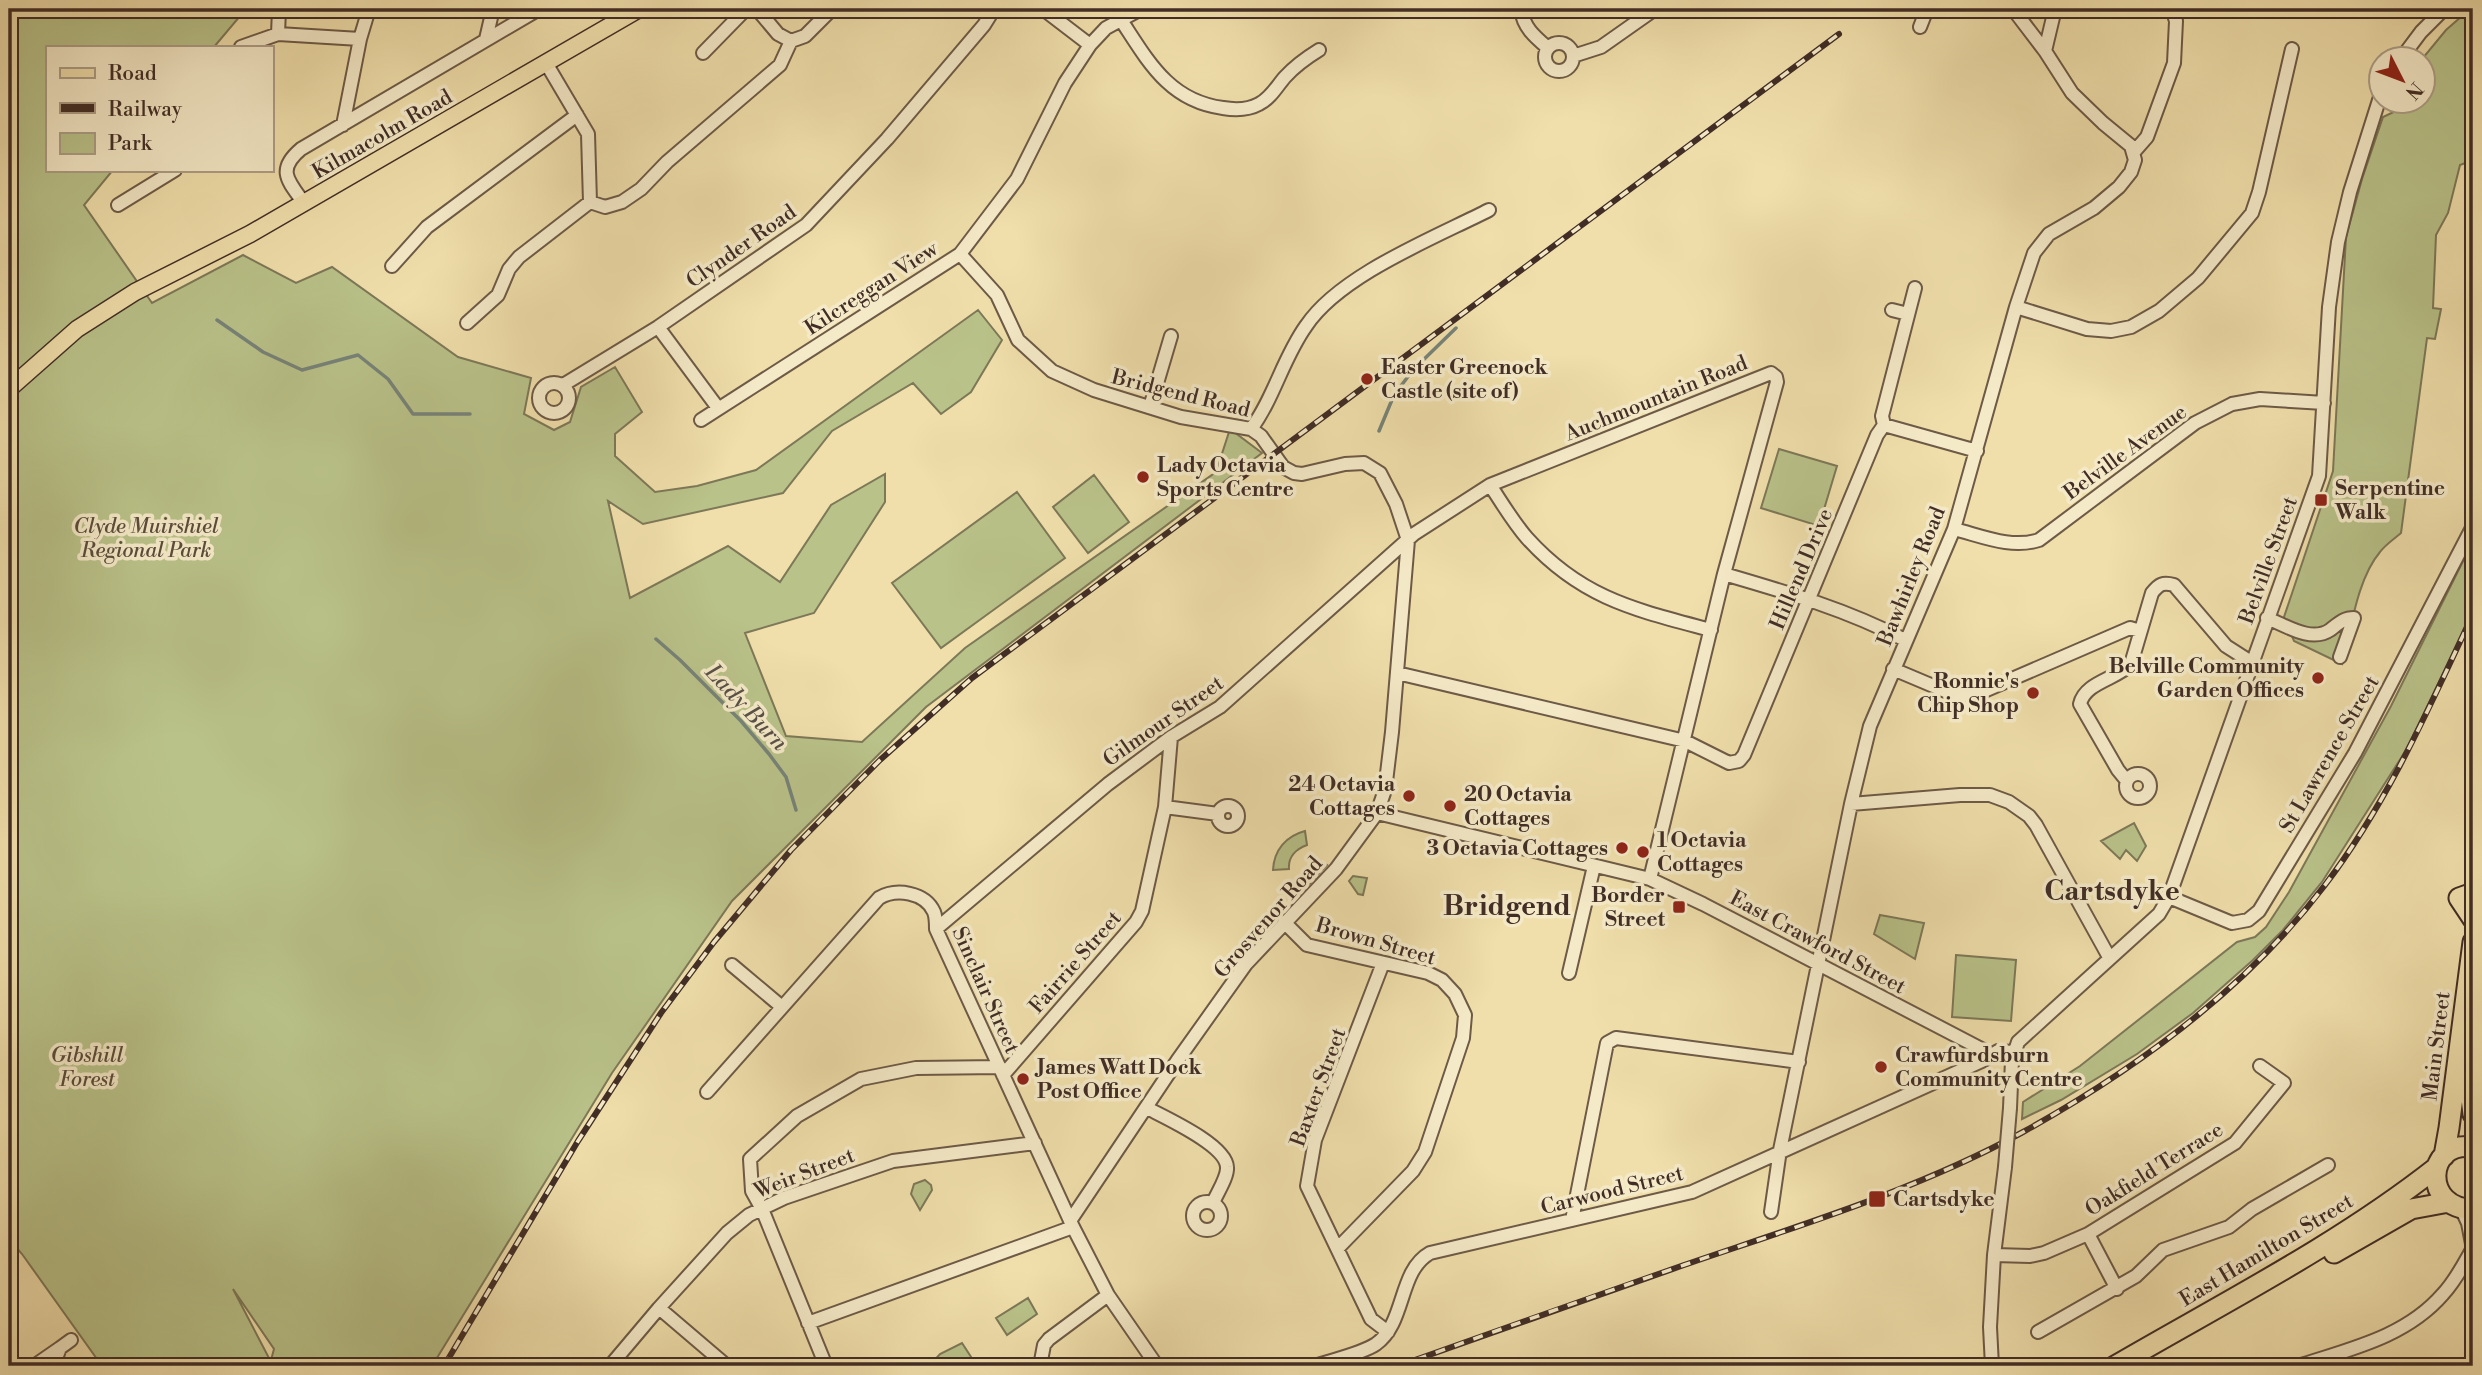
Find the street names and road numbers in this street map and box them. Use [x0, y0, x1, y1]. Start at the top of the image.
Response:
street label: Kilmacolm Road [308, 84, 457, 186]
street label: Clynder Road [682, 199, 802, 294]
street label: Kilcreggan View [800, 236, 944, 342]
street label: Auchmountain Road [1560, 350, 1752, 448]
street label: Bridgend Road [1108, 364, 1253, 424]
street label: Belville Avenue [2058, 399, 2192, 507]
street label: Belville Street [2234, 493, 2304, 628]
street label: Bawhirley Road [1872, 503, 1952, 651]
street label: Hillend Drive [1765, 505, 1839, 634]
street label: Gilmour Street [1098, 670, 1229, 773]
street label: St Lawrence Street [2274, 671, 2386, 838]
street label: Grosvenor Road [1209, 851, 1329, 984]
street label: East Crawford Street [1725, 885, 1911, 1001]
street label: Fairrie Street [1024, 905, 1128, 1019]
street label: Brown Street [1312, 912, 1439, 972]
street label: Sinclair Street [946, 923, 1025, 1058]
street label: Main Street [2417, 989, 2457, 1102]
street label: Baxter Street [1285, 1024, 1353, 1151]
street label: Oakfield Terrace [2081, 1117, 2228, 1223]
street label: Weir Street [749, 1143, 859, 1205]
street label: Carwood Street [1538, 1161, 1687, 1221]
street label: East Hamilton Street [2175, 1188, 2359, 1313]

